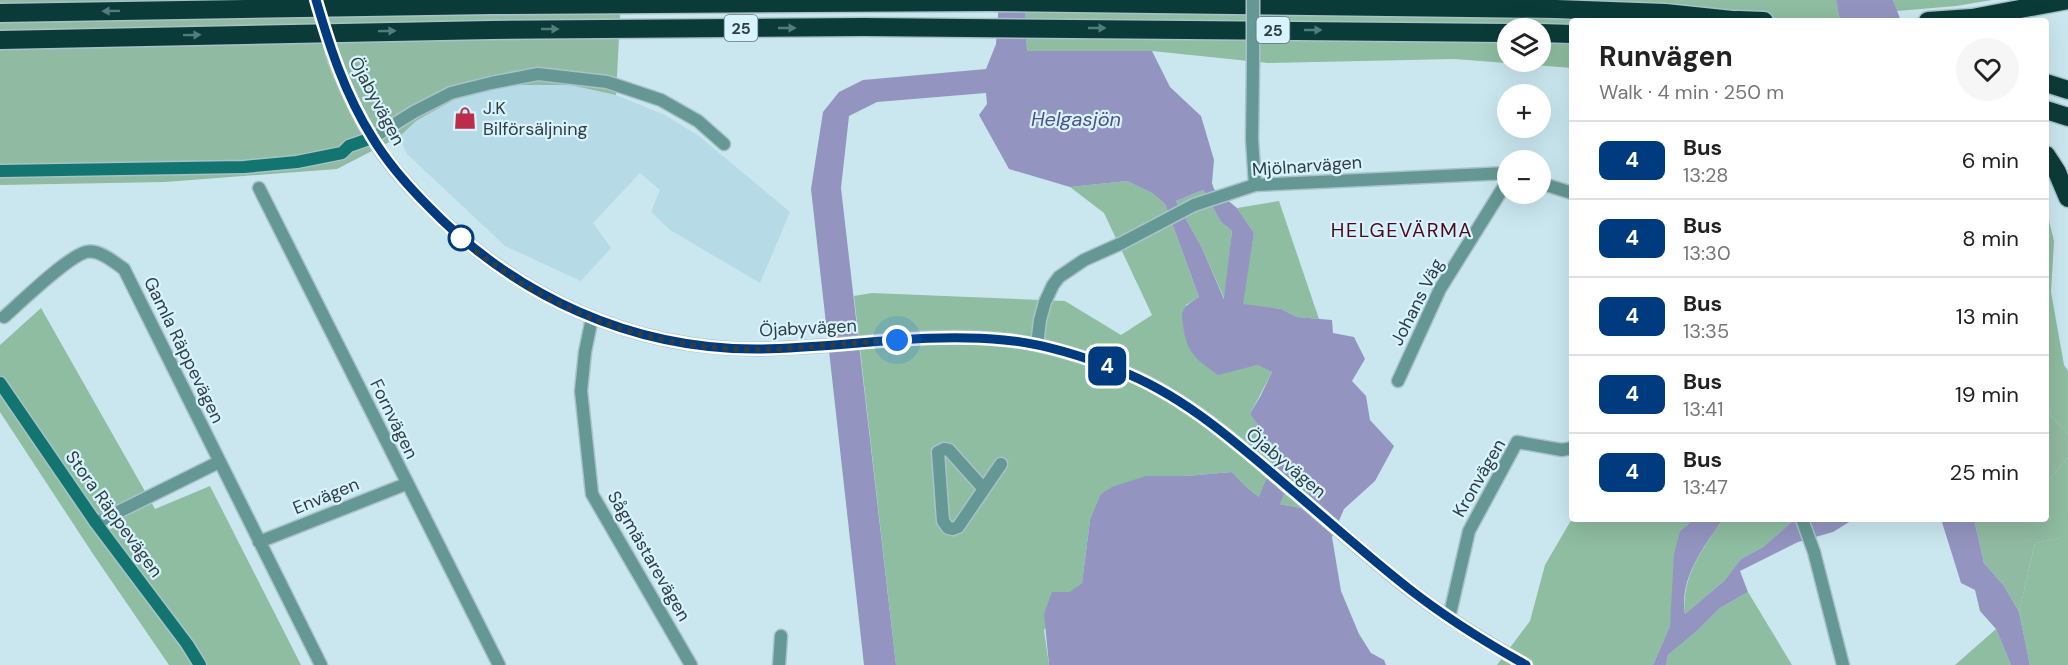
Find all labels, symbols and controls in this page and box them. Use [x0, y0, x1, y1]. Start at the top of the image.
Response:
one-way arrow [102, 6, 121, 16]
road number: 25 [724, 15, 758, 41]
road number: 25 [1256, 17, 1290, 43]
map controls [1497, 18, 1551, 204]
button: layers [1497, 18, 1551, 72]
one-way arrow [777, 23, 796, 32]
one-way arrow [1087, 23, 1106, 33]
one-way arrow [540, 24, 559, 34]
one-way arrow [1303, 25, 1322, 35]
one-way arrow [378, 27, 397, 36]
one-way arrow [183, 30, 202, 39]
text: Runvägen [1599, 38, 1733, 75]
button: heart [1956, 38, 2019, 101]
street label: Öjabyvägen [343, 52, 411, 150]
text: Walk · 4 min · 250 m [1599, 79, 1784, 105]
button: + [1497, 84, 1551, 138]
place label: J.K Bilförsäljning [483, 96, 588, 141]
shop icon: J.K Bilförsäljning [452, 105, 478, 131]
water label: Helgasjön [1031, 106, 1121, 132]
text: Bus [1683, 133, 1722, 162]
text: 4 [1625, 146, 1639, 174]
text: 6 min [1962, 146, 2019, 175]
street label: Mjölnarvägen [1251, 150, 1363, 182]
button: − [1497, 150, 1551, 204]
text: 13:28 [1683, 162, 1728, 188]
text: Bus [1683, 211, 1722, 240]
district label: HELGEVÄRMA [1331, 217, 1473, 243]
text: 4 [1625, 224, 1639, 252]
text: 8 min [1962, 224, 2019, 253]
unlabelled marker [448, 225, 474, 251]
text: 13:30 [1683, 240, 1731, 266]
street label: Johans Väg [1385, 254, 1449, 350]
street label: Gamla Räppevägen [138, 273, 230, 427]
text: Bus [1683, 289, 1722, 318]
text: 4 [1625, 302, 1639, 330]
text: 13 min [1956, 302, 2019, 331]
street label: Öjabyvägen [759, 313, 857, 343]
text: 13:35 [1683, 318, 1729, 344]
your location [882, 325, 912, 355]
line badge: 4 [1088, 346, 1126, 386]
text: 4 [1100, 352, 1114, 380]
text: Bus [1683, 367, 1722, 396]
street label: Fornvägen [364, 375, 424, 463]
text: 4 [1625, 380, 1639, 408]
text: 19 min [1955, 380, 2019, 409]
text: 13:41 [1683, 396, 1723, 422]
street label: Öjabyvägen [1241, 422, 1331, 504]
street label: Kronvägen [1447, 434, 1511, 522]
text: Bus [1683, 445, 1722, 474]
street label: Stora Räppevägen [60, 446, 168, 582]
text: 4 [1625, 458, 1639, 486]
text: 25 min [1950, 458, 2019, 487]
street label: Envägen [289, 472, 363, 520]
text: 13:47 [1683, 474, 1728, 500]
street label: Sågmästarevägen [602, 486, 696, 626]

